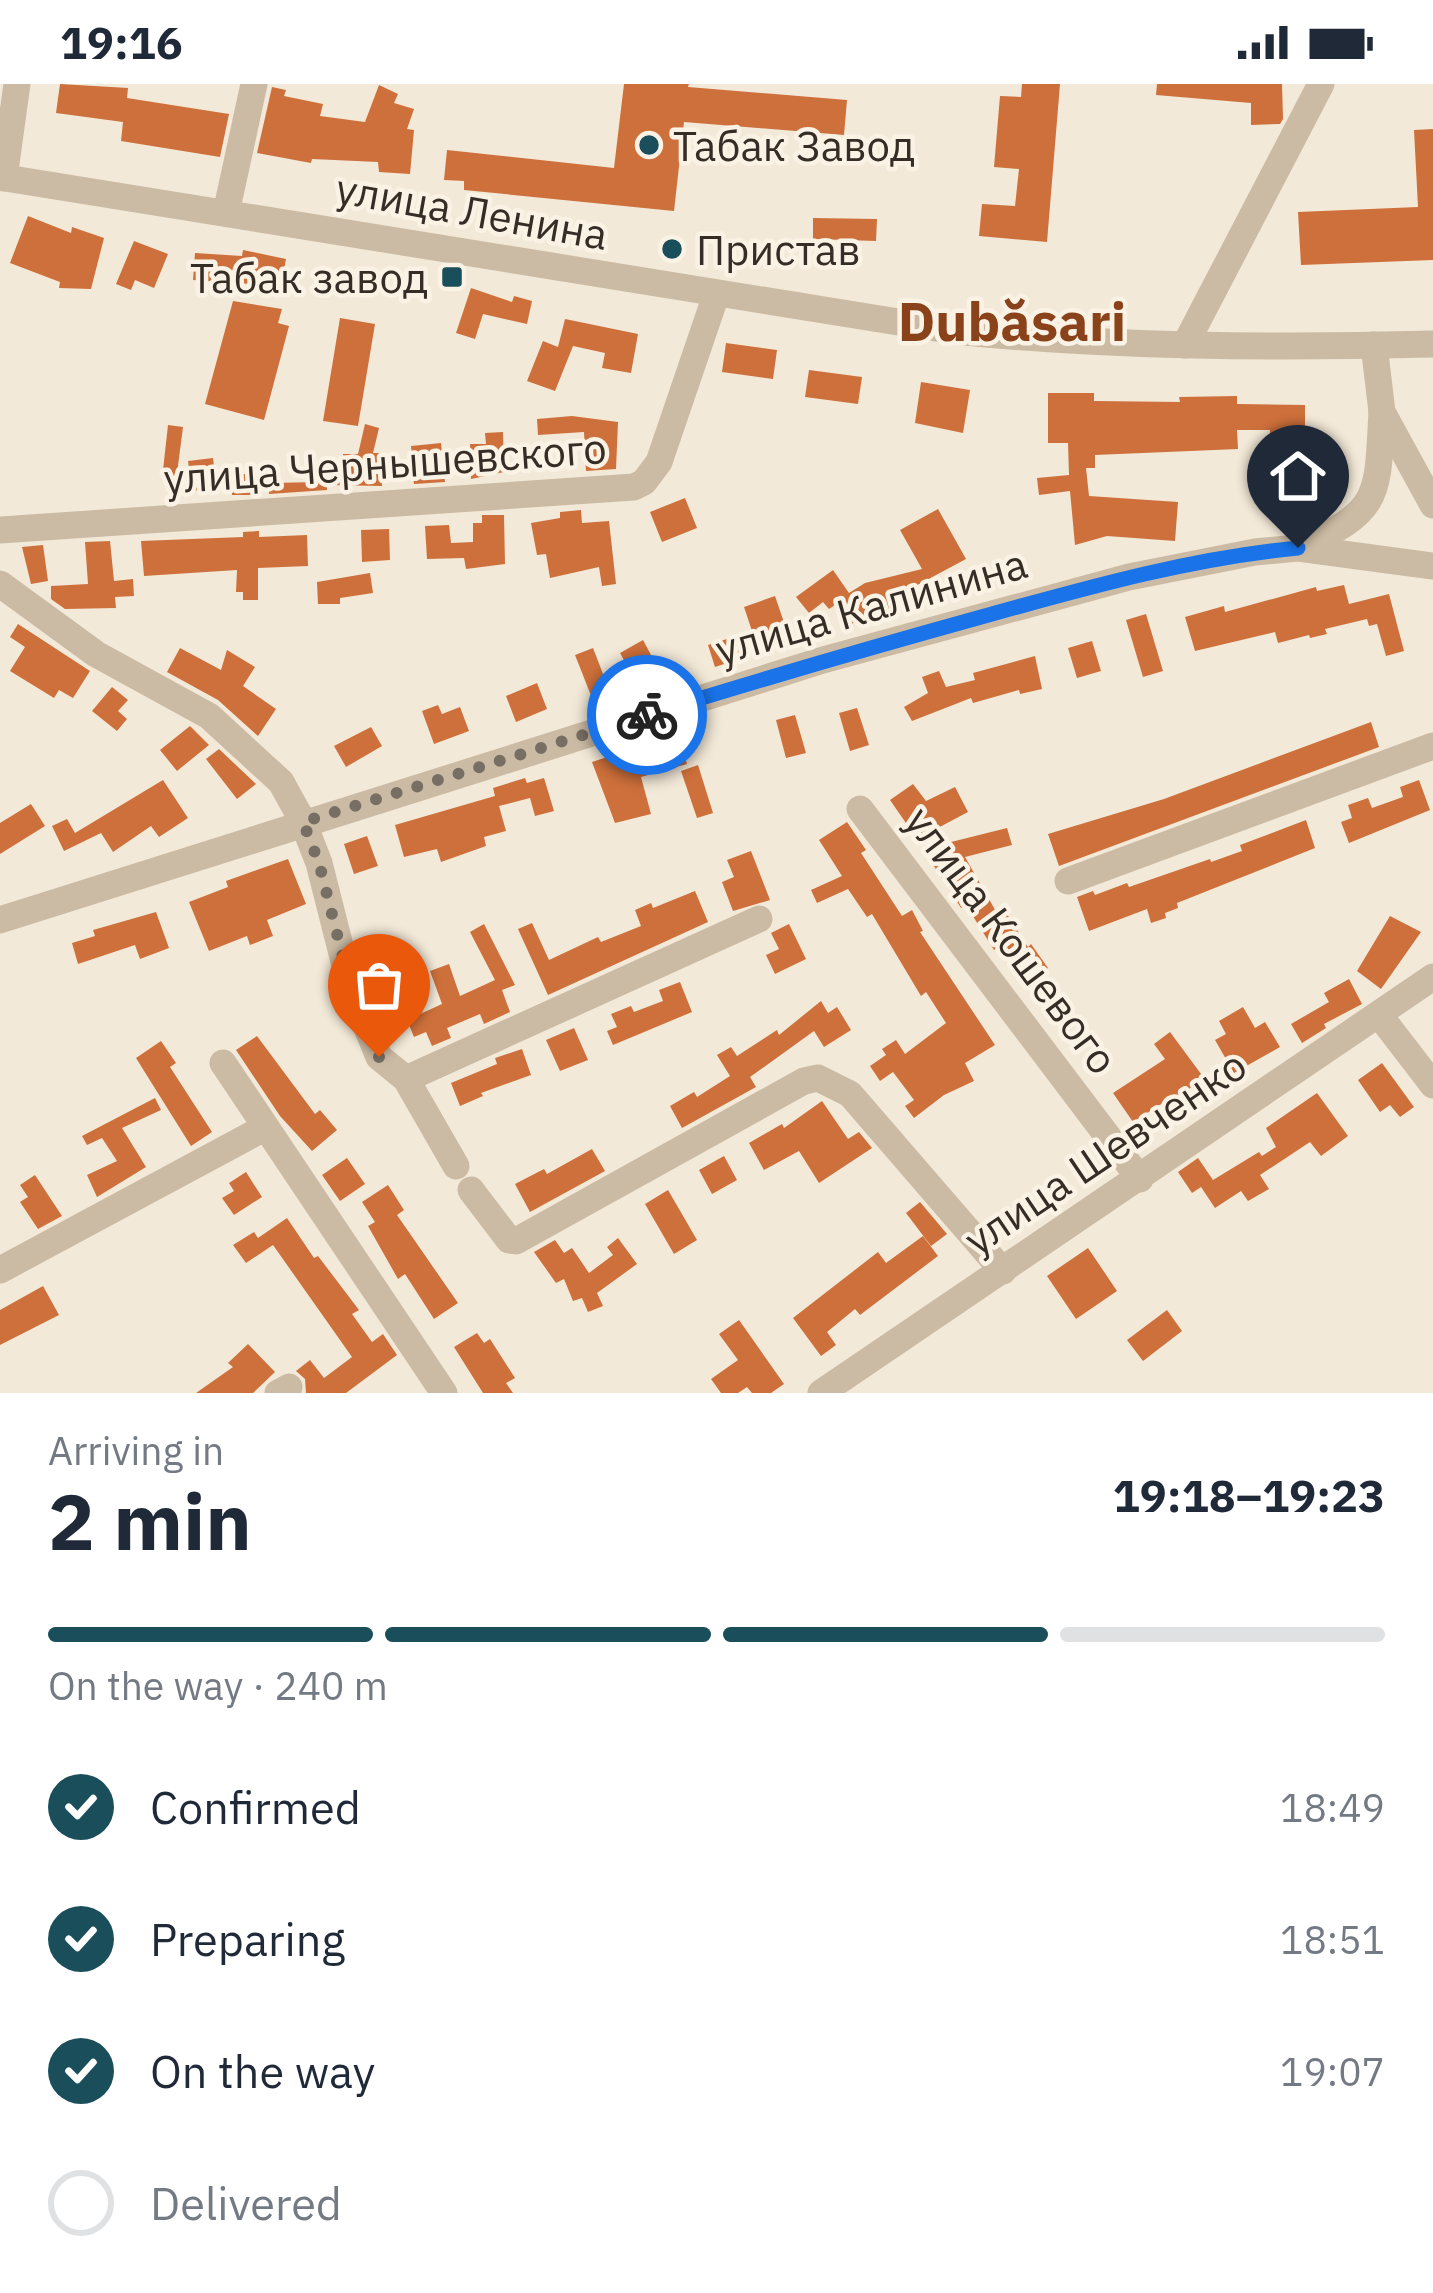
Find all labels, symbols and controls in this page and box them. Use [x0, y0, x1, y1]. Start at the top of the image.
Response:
text: 19:16 [60, 13, 183, 71]
place label: Табак Завод [673, 118, 915, 173]
marker: Табак Завод [636, 132, 662, 158]
street label: улица Ленина [332, 160, 612, 262]
place label: Пристав [696, 222, 861, 277]
marker: Пристав [659, 236, 685, 262]
place label: Табак завод [190, 250, 428, 305]
marker: Табак завод [439, 264, 465, 290]
district label: Dubăsari [898, 286, 1126, 356]
street label: улица Чернышевского [162, 420, 608, 506]
pin [1247, 425, 1349, 548]
icon: home [1265, 443, 1331, 509]
street label: улица Калинина [709, 535, 1033, 677]
courier [587, 655, 707, 775]
icon: bike [614, 682, 680, 748]
street label: улица Кошевого [893, 795, 1131, 1085]
pin [328, 934, 430, 1057]
icon: bag [346, 952, 412, 1018]
street label: улица Шевченко [953, 1037, 1257, 1267]
text: Arriving in [48, 1425, 224, 1476]
text: 19:18–19:23 [1113, 1466, 1385, 1524]
text: 2 min [48, 1470, 252, 1571]
text: On the way · 240 m [48, 1660, 388, 1711]
icon: check [48, 1774, 114, 1840]
text: Confirmed [150, 1778, 361, 1836]
text: 18:49 [1280, 1782, 1385, 1833]
icon: check [48, 1906, 114, 1972]
text: Preparing [150, 1910, 345, 1968]
text: 18:51 [1280, 1914, 1385, 1965]
icon: check [48, 2038, 114, 2104]
text: On the way [150, 2042, 375, 2100]
text: 19:07 [1280, 2046, 1385, 2097]
text: Delivered [150, 2174, 342, 2232]

